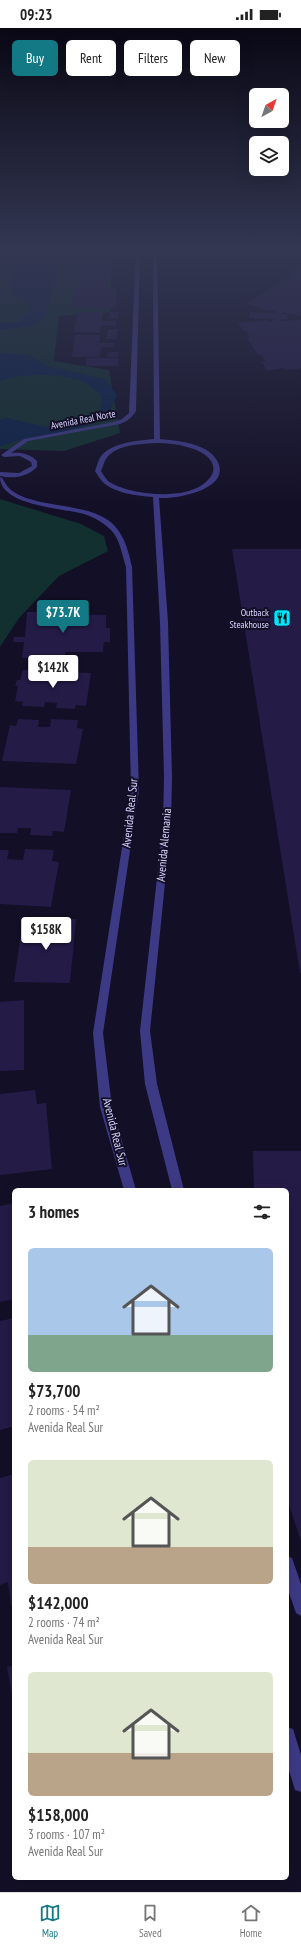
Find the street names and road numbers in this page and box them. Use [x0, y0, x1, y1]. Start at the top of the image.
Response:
street label: Avenida Real Norte [49, 407, 117, 432]
street label: Avenida Real Sur [118, 777, 141, 848]
street label: Avenida Alemania [153, 807, 174, 882]
street label: Avenida Real Sur [100, 1096, 131, 1168]

